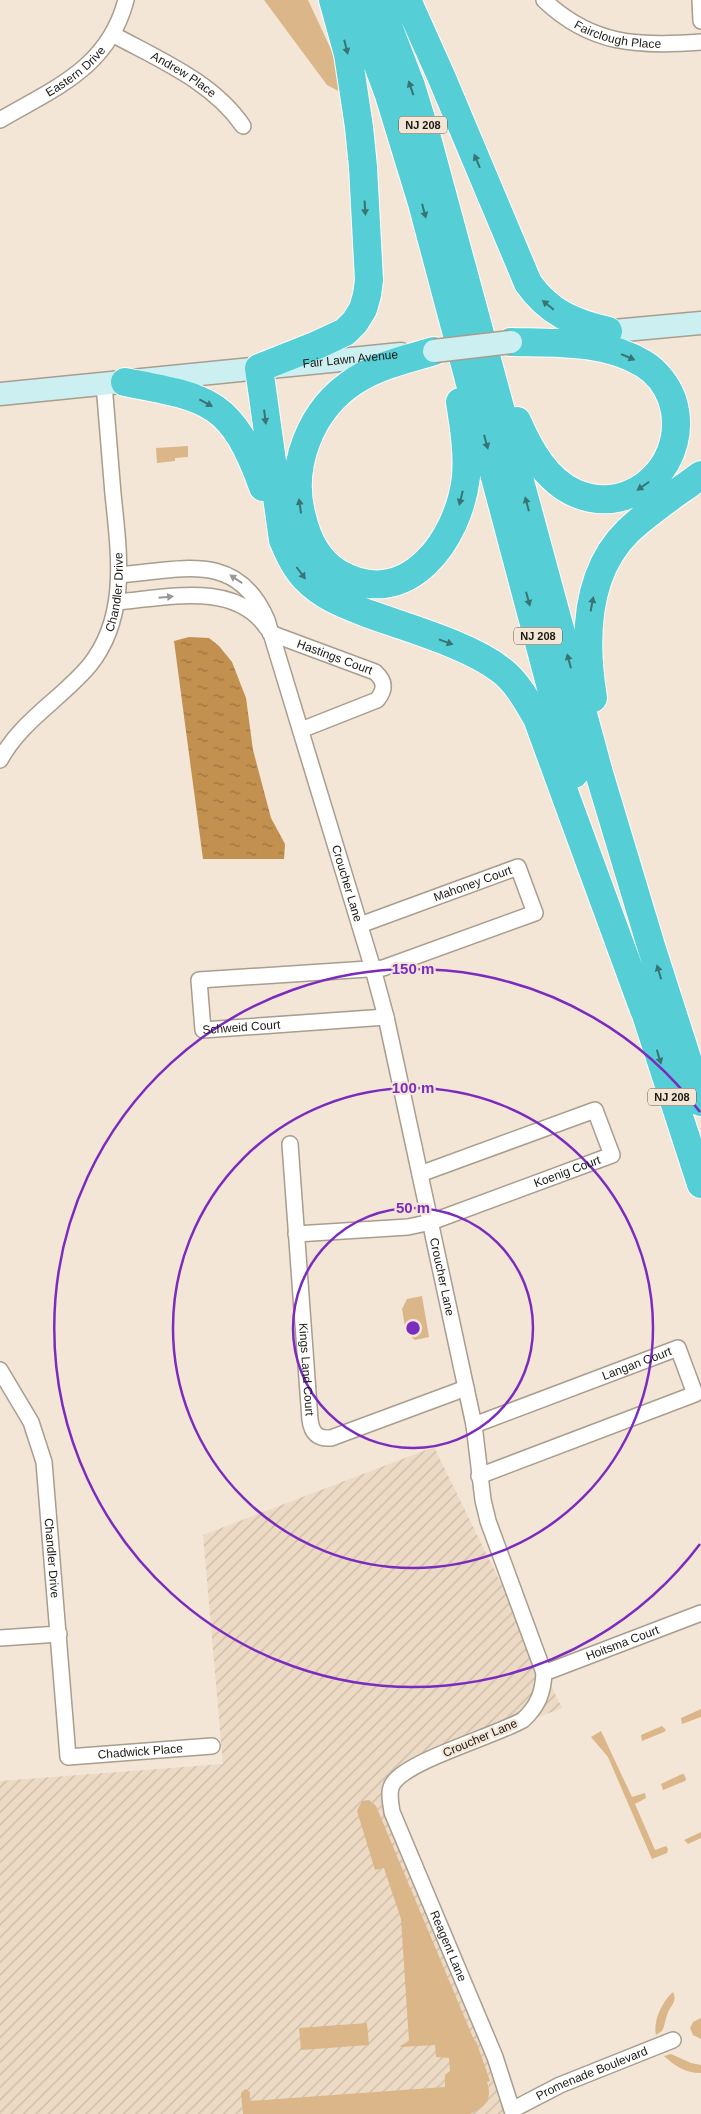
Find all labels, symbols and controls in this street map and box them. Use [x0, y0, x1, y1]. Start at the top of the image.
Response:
street label: Fairclough Place [572, 18, 662, 51]
one-way arrow [343, 39, 351, 54]
street label: Eastern Drive [43, 43, 108, 99]
street label: Andrew Place [149, 49, 219, 100]
one-way arrow [407, 80, 415, 95]
road number: NJ 208 [399, 116, 447, 134]
one-way arrow [472, 154, 480, 168]
one-way arrow [362, 200, 370, 216]
one-way arrow [420, 203, 428, 218]
one-way arrow [542, 300, 555, 311]
street label: Fair Lawn Avenue [302, 347, 399, 371]
one-way arrow [621, 353, 635, 361]
one-way arrow [199, 398, 213, 407]
one-way arrow [261, 409, 269, 425]
one-way arrow [482, 434, 490, 449]
one-way arrow [637, 481, 650, 491]
one-way arrow [457, 490, 465, 505]
one-way arrow [522, 496, 530, 511]
one-way arrow [296, 498, 304, 514]
street label: Chandler Drive [102, 552, 126, 634]
one-way arrow [296, 566, 306, 580]
one-way arrow [229, 574, 243, 584]
one-way arrow [524, 591, 532, 606]
one-way arrow [158, 593, 174, 601]
one-way arrow [588, 596, 596, 612]
road number: NJ 208 [514, 628, 562, 644]
street label: Hastings Court [295, 637, 375, 678]
one-way arrow [439, 638, 454, 646]
one-way arrow [564, 653, 572, 668]
street label: Croucher Lane [329, 843, 365, 924]
street label: Mahoney Court [432, 863, 514, 904]
text: 150 m [392, 960, 434, 977]
one-way arrow [655, 964, 663, 979]
street label: Schweid Court [202, 1017, 281, 1037]
one-way arrow [655, 1050, 663, 1065]
text: 100 m [392, 1079, 434, 1096]
road number: NJ 208 [648, 1088, 696, 1106]
street label: Koenig Court [532, 1153, 603, 1190]
text: 50 m [396, 1199, 430, 1216]
street label: Croucher Lane [427, 1236, 457, 1317]
centre of rings [404, 1319, 422, 1337]
street label: Kings Land Court [296, 1323, 317, 1417]
street label: Langan Court [600, 1344, 674, 1383]
street label: Chandler Drive [42, 1518, 62, 1599]
street label: Hoitsma Court [584, 1623, 661, 1663]
street label: Croucher Lane [441, 1716, 520, 1760]
street label: Chadwick Place [97, 1741, 184, 1762]
street label: Reagent Lane [427, 1908, 470, 1984]
street label: Promenade Boulevard [534, 2044, 650, 2103]

